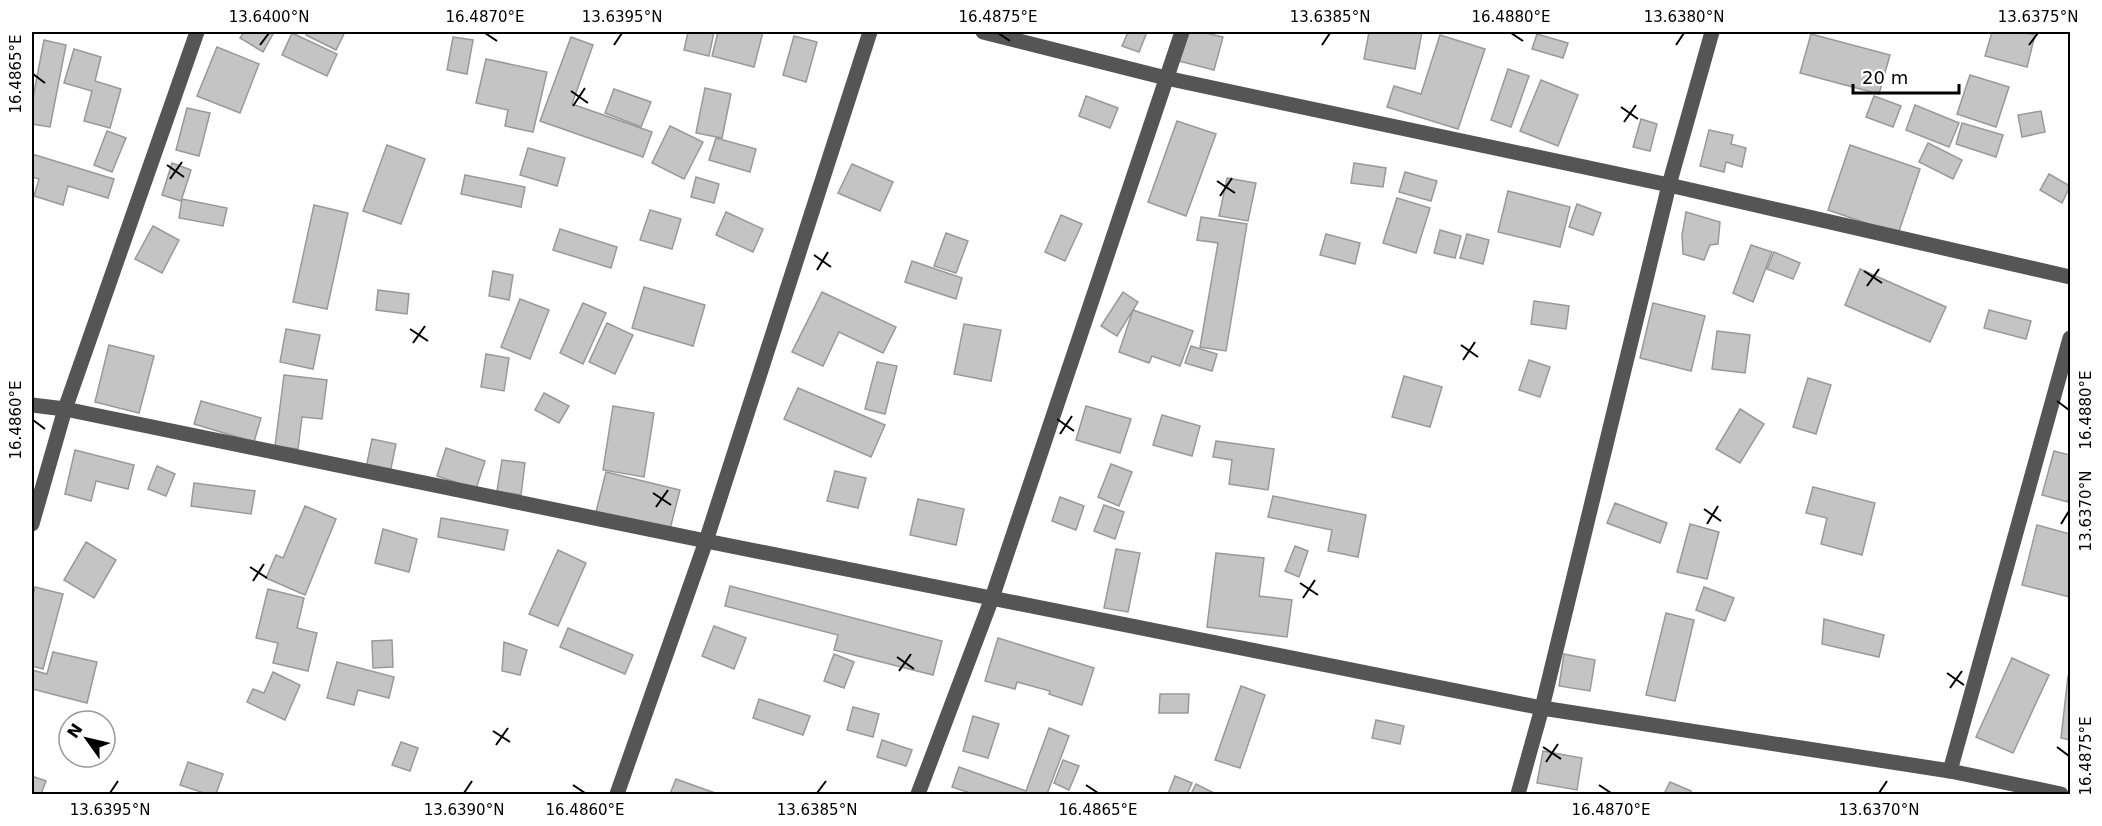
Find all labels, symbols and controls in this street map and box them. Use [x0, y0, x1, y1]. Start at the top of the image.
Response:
text: 13.6400°N [229, 8, 309, 26]
text: 16.4870°E [445, 8, 525, 26]
text: 13.6395°N [582, 8, 662, 26]
text: 16.4875°E [958, 8, 1038, 26]
text: 13.6385°N [1290, 8, 1370, 26]
text: 16.4880°E [1471, 8, 1551, 26]
text: 13.6380°N [1644, 8, 1724, 26]
text: 13.6375°N [1998, 8, 2078, 26]
text: 16.4865°E [7, 34, 25, 114]
scale bar [1853, 57, 1960, 95]
text: 20 m [1862, 67, 1908, 88]
text: 16.4880°E [2077, 370, 2095, 450]
text: 16.4860°E [7, 380, 25, 460]
text: 13.6370°N [2077, 471, 2095, 551]
north arrow [57, 709, 117, 769]
text: 16.4875°E [2077, 716, 2095, 796]
text: N [63, 720, 87, 742]
text: 13.6395°N [70, 801, 150, 819]
text: 13.6390°N [424, 801, 504, 819]
text: 16.4860°E [545, 801, 625, 819]
text: 13.6385°N [777, 801, 857, 819]
text: 16.4865°E [1058, 801, 1138, 819]
text: 16.4870°E [1571, 801, 1651, 819]
text: 13.6370°N [1839, 801, 1919, 819]

